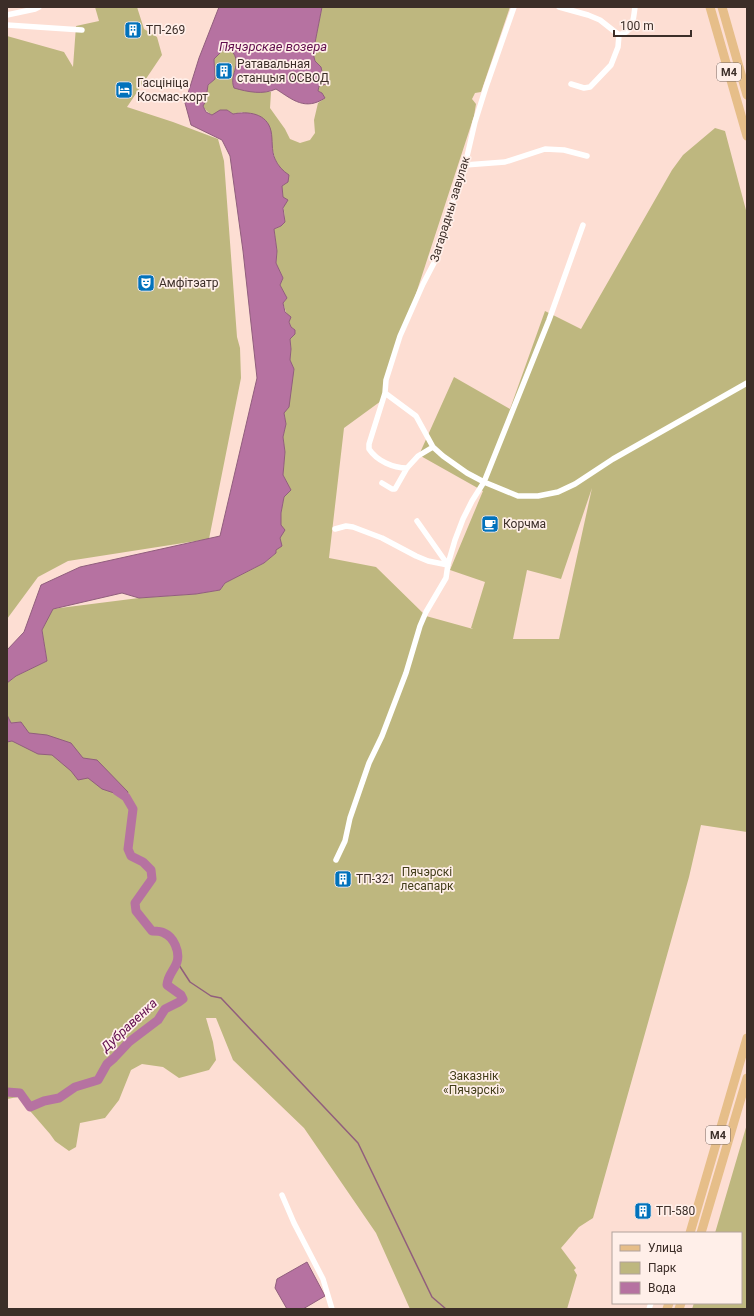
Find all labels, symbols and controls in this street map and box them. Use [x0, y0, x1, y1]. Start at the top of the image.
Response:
scale bar [614, 12, 691, 38]
text: 100 m [620, 19, 654, 33]
building icon: ТП-269 [123, 20, 143, 40]
place label: ТП-269 [146, 23, 185, 37]
water label: Пячэрскае возера [219, 39, 327, 54]
place label: Ратавальная станцыя ОСВОД [237, 57, 329, 85]
building icon: Ратавальная станцыя ОСВОД [214, 61, 234, 81]
road number: М4 [717, 63, 741, 81]
place label: Гасцініца Космас-корт [137, 76, 208, 104]
hotel icon: Гасцініца Космас-корт [114, 80, 134, 100]
street label: Загарадны завулак [427, 154, 473, 264]
theatre icon: Амфітэатр [136, 273, 156, 293]
place label: Амфітэатр [159, 276, 219, 290]
cafe icon: Корчма [480, 514, 500, 534]
place label: Корчма [503, 517, 546, 531]
park label: Пячэрскі лесапарк [401, 865, 454, 893]
building icon: ТП-321 [333, 869, 353, 889]
place label: ТП-321 [356, 872, 395, 886]
water label: Дубравенка [97, 995, 160, 1055]
park label: Заказнік «Пячэрскі» [443, 1069, 505, 1097]
road number: М4 [706, 1126, 730, 1144]
building icon: ТП-580 [633, 1201, 653, 1221]
place label: ТП-580 [656, 1204, 696, 1218]
legend [612, 1232, 742, 1304]
text: Улица [648, 1241, 683, 1255]
text: Парк [648, 1261, 677, 1275]
text: Вода [648, 1281, 676, 1295]

